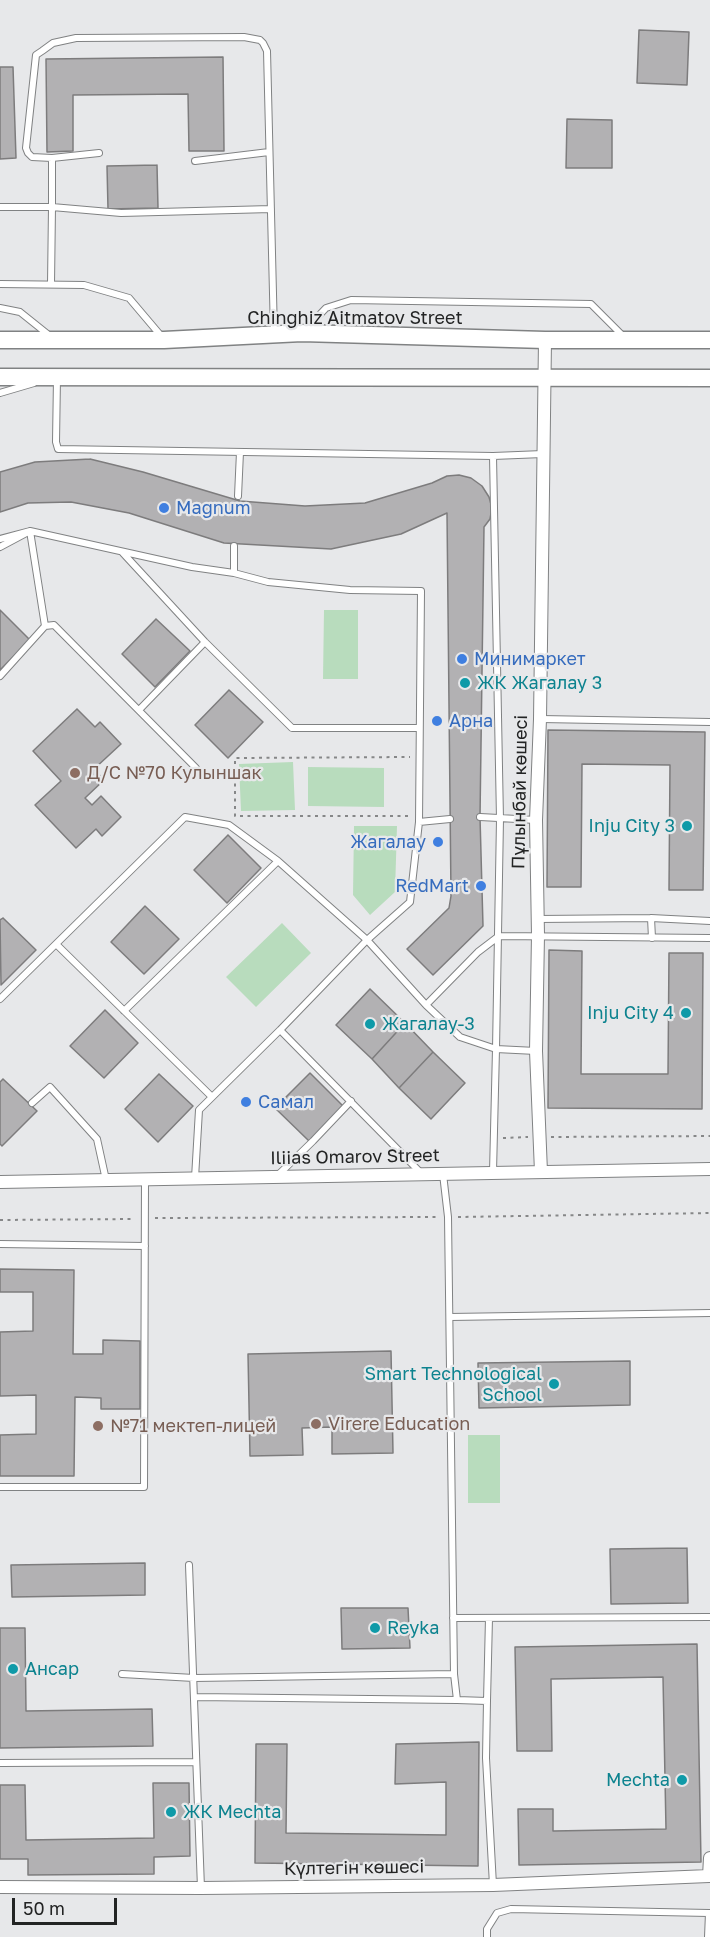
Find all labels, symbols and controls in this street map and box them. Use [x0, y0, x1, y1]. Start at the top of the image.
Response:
street label: Chinghiz Aitmatov Street [247, 307, 463, 329]
place label: Magnum [176, 497, 251, 519]
marker: Magnum [157, 501, 171, 515]
place label: Минимаркет [474, 648, 586, 670]
marker: Минимаркет [455, 652, 469, 666]
place label: ЖК Жагалау 3 [477, 672, 602, 694]
marker: ЖК Жагалау 3 [458, 676, 472, 690]
place label: Арна [449, 710, 493, 732]
marker: Арна [430, 714, 444, 728]
street label: Пұлынбай көшесі [508, 715, 532, 869]
place label: Д/С №70 Кулыншак [87, 762, 262, 784]
marker: Д/С №70 Кулыншак [68, 766, 82, 780]
place label: Inju City 3 [588, 815, 675, 837]
marker: Inju City 3 [680, 819, 694, 833]
place label: Жагалау [350, 831, 426, 853]
marker: Жагалау [431, 835, 445, 849]
place label: RedMart [395, 875, 469, 897]
marker: RedMart [474, 879, 488, 893]
place label: Inju City 4 [587, 1002, 674, 1024]
marker: Inju City 4 [679, 1006, 693, 1020]
place label: Жагалау-3 [382, 1013, 475, 1035]
marker: Жагалау-3 [363, 1017, 377, 1031]
place label: Самал [258, 1091, 314, 1113]
marker: Самал [239, 1095, 253, 1109]
street label: Iliias Omarov Street [270, 1145, 440, 1169]
place label: Smart Technological School [365, 1363, 542, 1406]
marker: Smart Technological School [547, 1377, 561, 1391]
place label: Virere Education [328, 1413, 470, 1435]
place label: №71 мектеп-лицей [110, 1415, 276, 1437]
marker: Virere Education [309, 1417, 323, 1431]
marker: №71 мектеп-лицей [91, 1419, 105, 1433]
place label: Reyka [387, 1617, 439, 1639]
marker: Reyka [368, 1621, 382, 1635]
place label: Ансар [25, 1658, 79, 1680]
marker: Ансар [6, 1662, 20, 1676]
place label: Mechta [606, 1769, 670, 1791]
marker: Mechta [675, 1773, 689, 1787]
place label: ЖК Mechta [183, 1801, 281, 1823]
marker: ЖК Mechta [164, 1805, 178, 1819]
street label: Күлтегін көшесі [284, 1856, 424, 1880]
scale bar [15, 1886, 120, 1924]
text: 50 m [23, 1897, 65, 1919]

